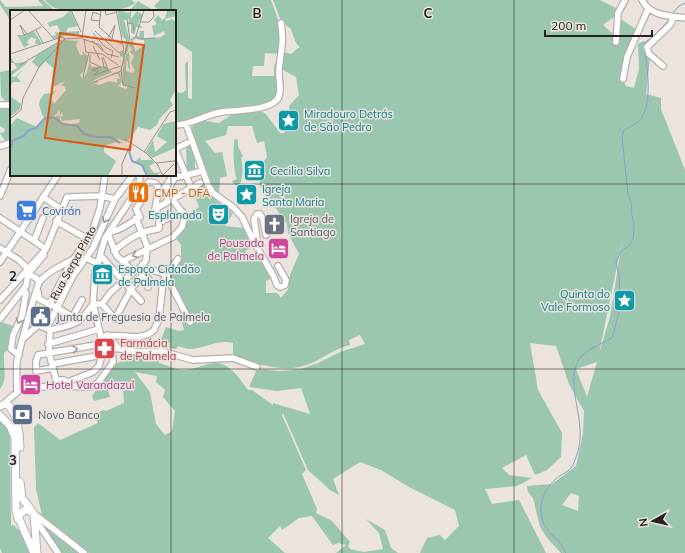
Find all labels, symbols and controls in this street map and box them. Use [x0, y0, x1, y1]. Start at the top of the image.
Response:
text: B [253, 5, 262, 21]
text: C [424, 5, 433, 21]
inset map [10, 10, 176, 176]
scale bar [545, 12, 652, 38]
text: 200 m [551, 18, 586, 33]
place icon: Miradouro Detrás de São Pedro [276, 107, 302, 133]
place label: Miradouro Detrás de São Pedro [304, 107, 393, 134]
museum icon: Cecilia Silva [241, 158, 267, 184]
place label: Cecilia Silva [270, 164, 330, 178]
restaurant icon: CMP - DFA [125, 180, 151, 206]
place icon: Igreja Santa Maria [234, 182, 260, 208]
place label: Igreja Santa Maria [262, 182, 324, 209]
place label: CMP - DFA [154, 186, 210, 200]
supermarket icon: Covirán [14, 198, 40, 224]
theatre icon: Esplanada [205, 202, 231, 228]
place label: Covirán [42, 204, 81, 218]
place label: Esplanada [148, 208, 202, 222]
church icon: Igreja de Santiago [262, 212, 288, 238]
place label: Igreja de Santiago [290, 212, 336, 239]
one-way arrow [102, 215, 110, 223]
street label: Rua Serpa Pinto [47, 223, 99, 303]
place label: Pousada de Palmela [208, 236, 264, 263]
hotel icon: Pousada de Palmela [266, 236, 292, 262]
one-way arrow [131, 250, 138, 258]
museum icon: Espaço Cidadão de Palmela [89, 262, 115, 288]
place label: Espaço Cidadão de Palmela [118, 262, 200, 289]
text: 2 [9, 268, 17, 284]
place label: Quinta do Vale Formoso [541, 287, 610, 314]
place icon: Quinta do Vale Formoso [612, 287, 638, 313]
public building icon: Junta de Freguesia de Palmela [27, 304, 53, 330]
place label: Junta de Freguesia de Palmela [56, 310, 210, 324]
one-way arrow [16, 317, 24, 325]
pharmacy icon: Farmácia de Palmela [91, 336, 117, 362]
place label: Farmácia de Palmela [120, 336, 176, 363]
one-way arrow [72, 345, 78, 354]
hotel icon: Hotel Varandazul [18, 372, 44, 398]
place label: Hotel Varandazul [46, 378, 134, 392]
bank icon: Novo Banco [10, 402, 36, 428]
place label: Novo Banco [38, 408, 99, 422]
text: 3 [9, 452, 17, 468]
north arrow [633, 501, 673, 541]
text: N [636, 517, 651, 527]

